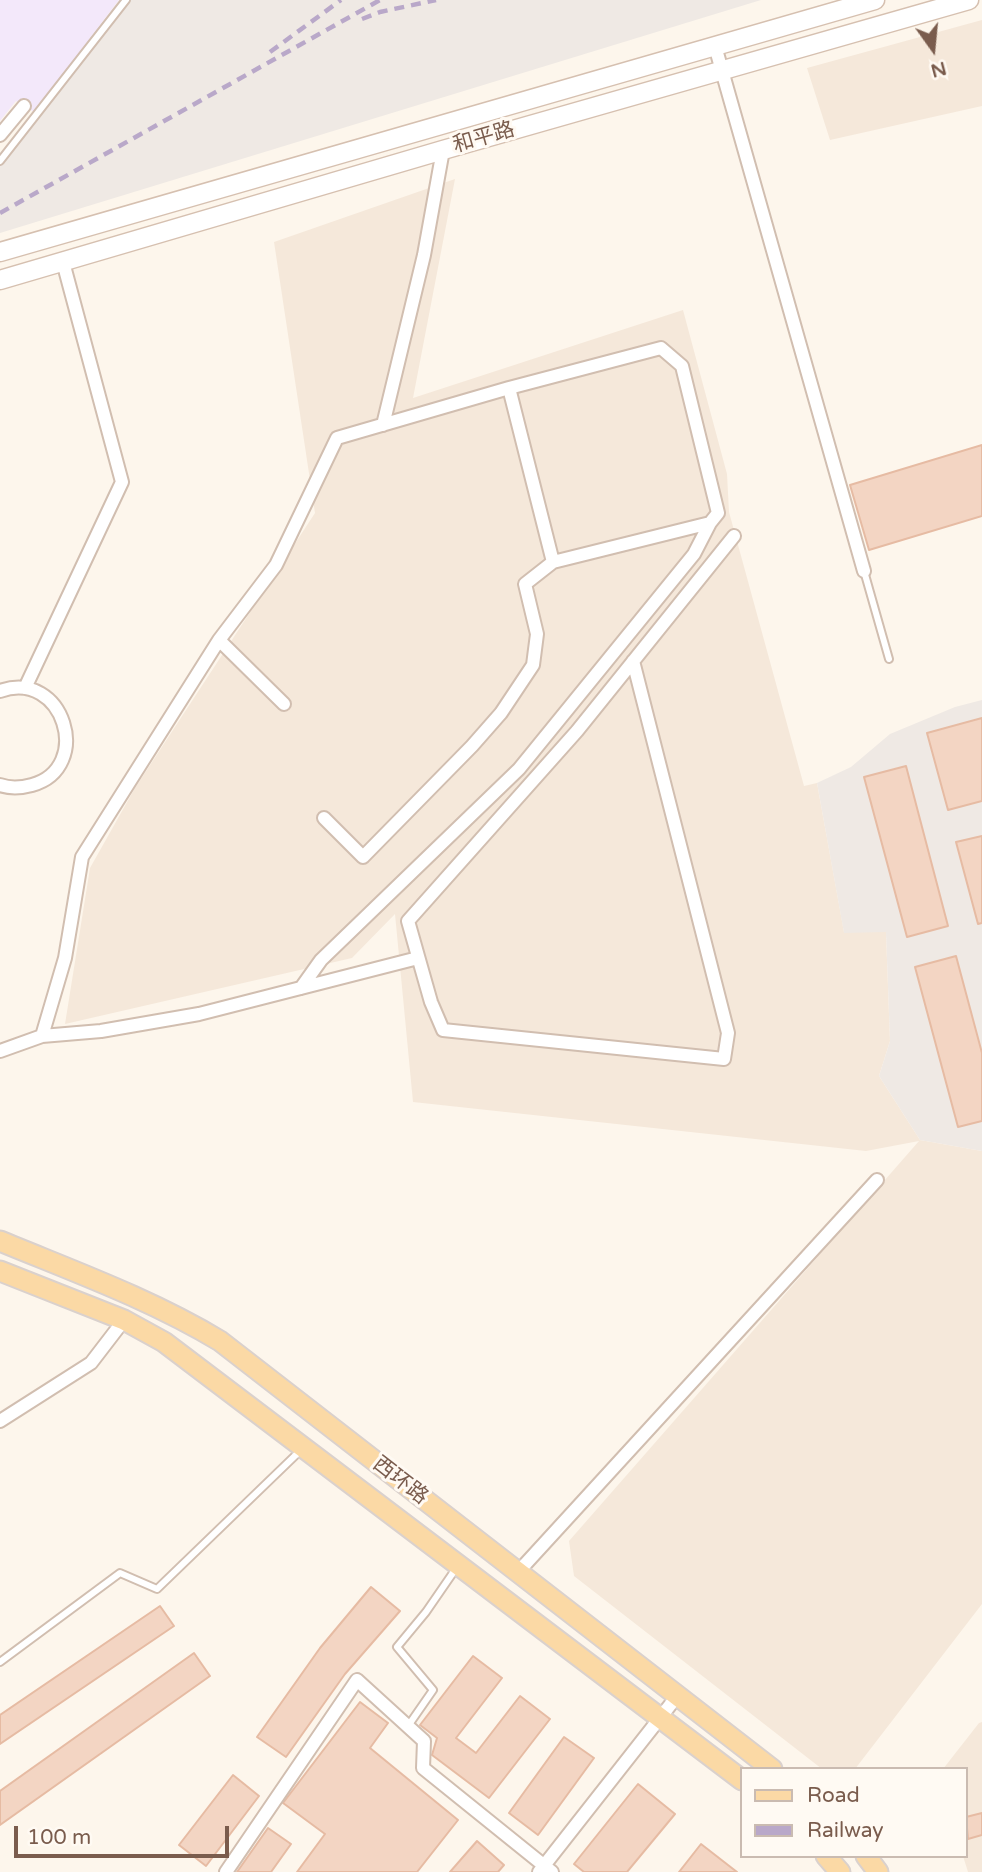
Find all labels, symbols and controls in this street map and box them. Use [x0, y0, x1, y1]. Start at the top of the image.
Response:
north arrow [898, 14, 968, 84]
text: N [928, 57, 949, 82]
street label: 和平路 [450, 117, 518, 159]
street label: 西环路 [367, 1452, 433, 1510]
legend [740, 1767, 968, 1858]
text: Road [807, 1783, 860, 1808]
scale bar [18, 1812, 233, 1856]
text: Railway [807, 1818, 884, 1843]
text: 100 m [27, 1825, 91, 1850]

